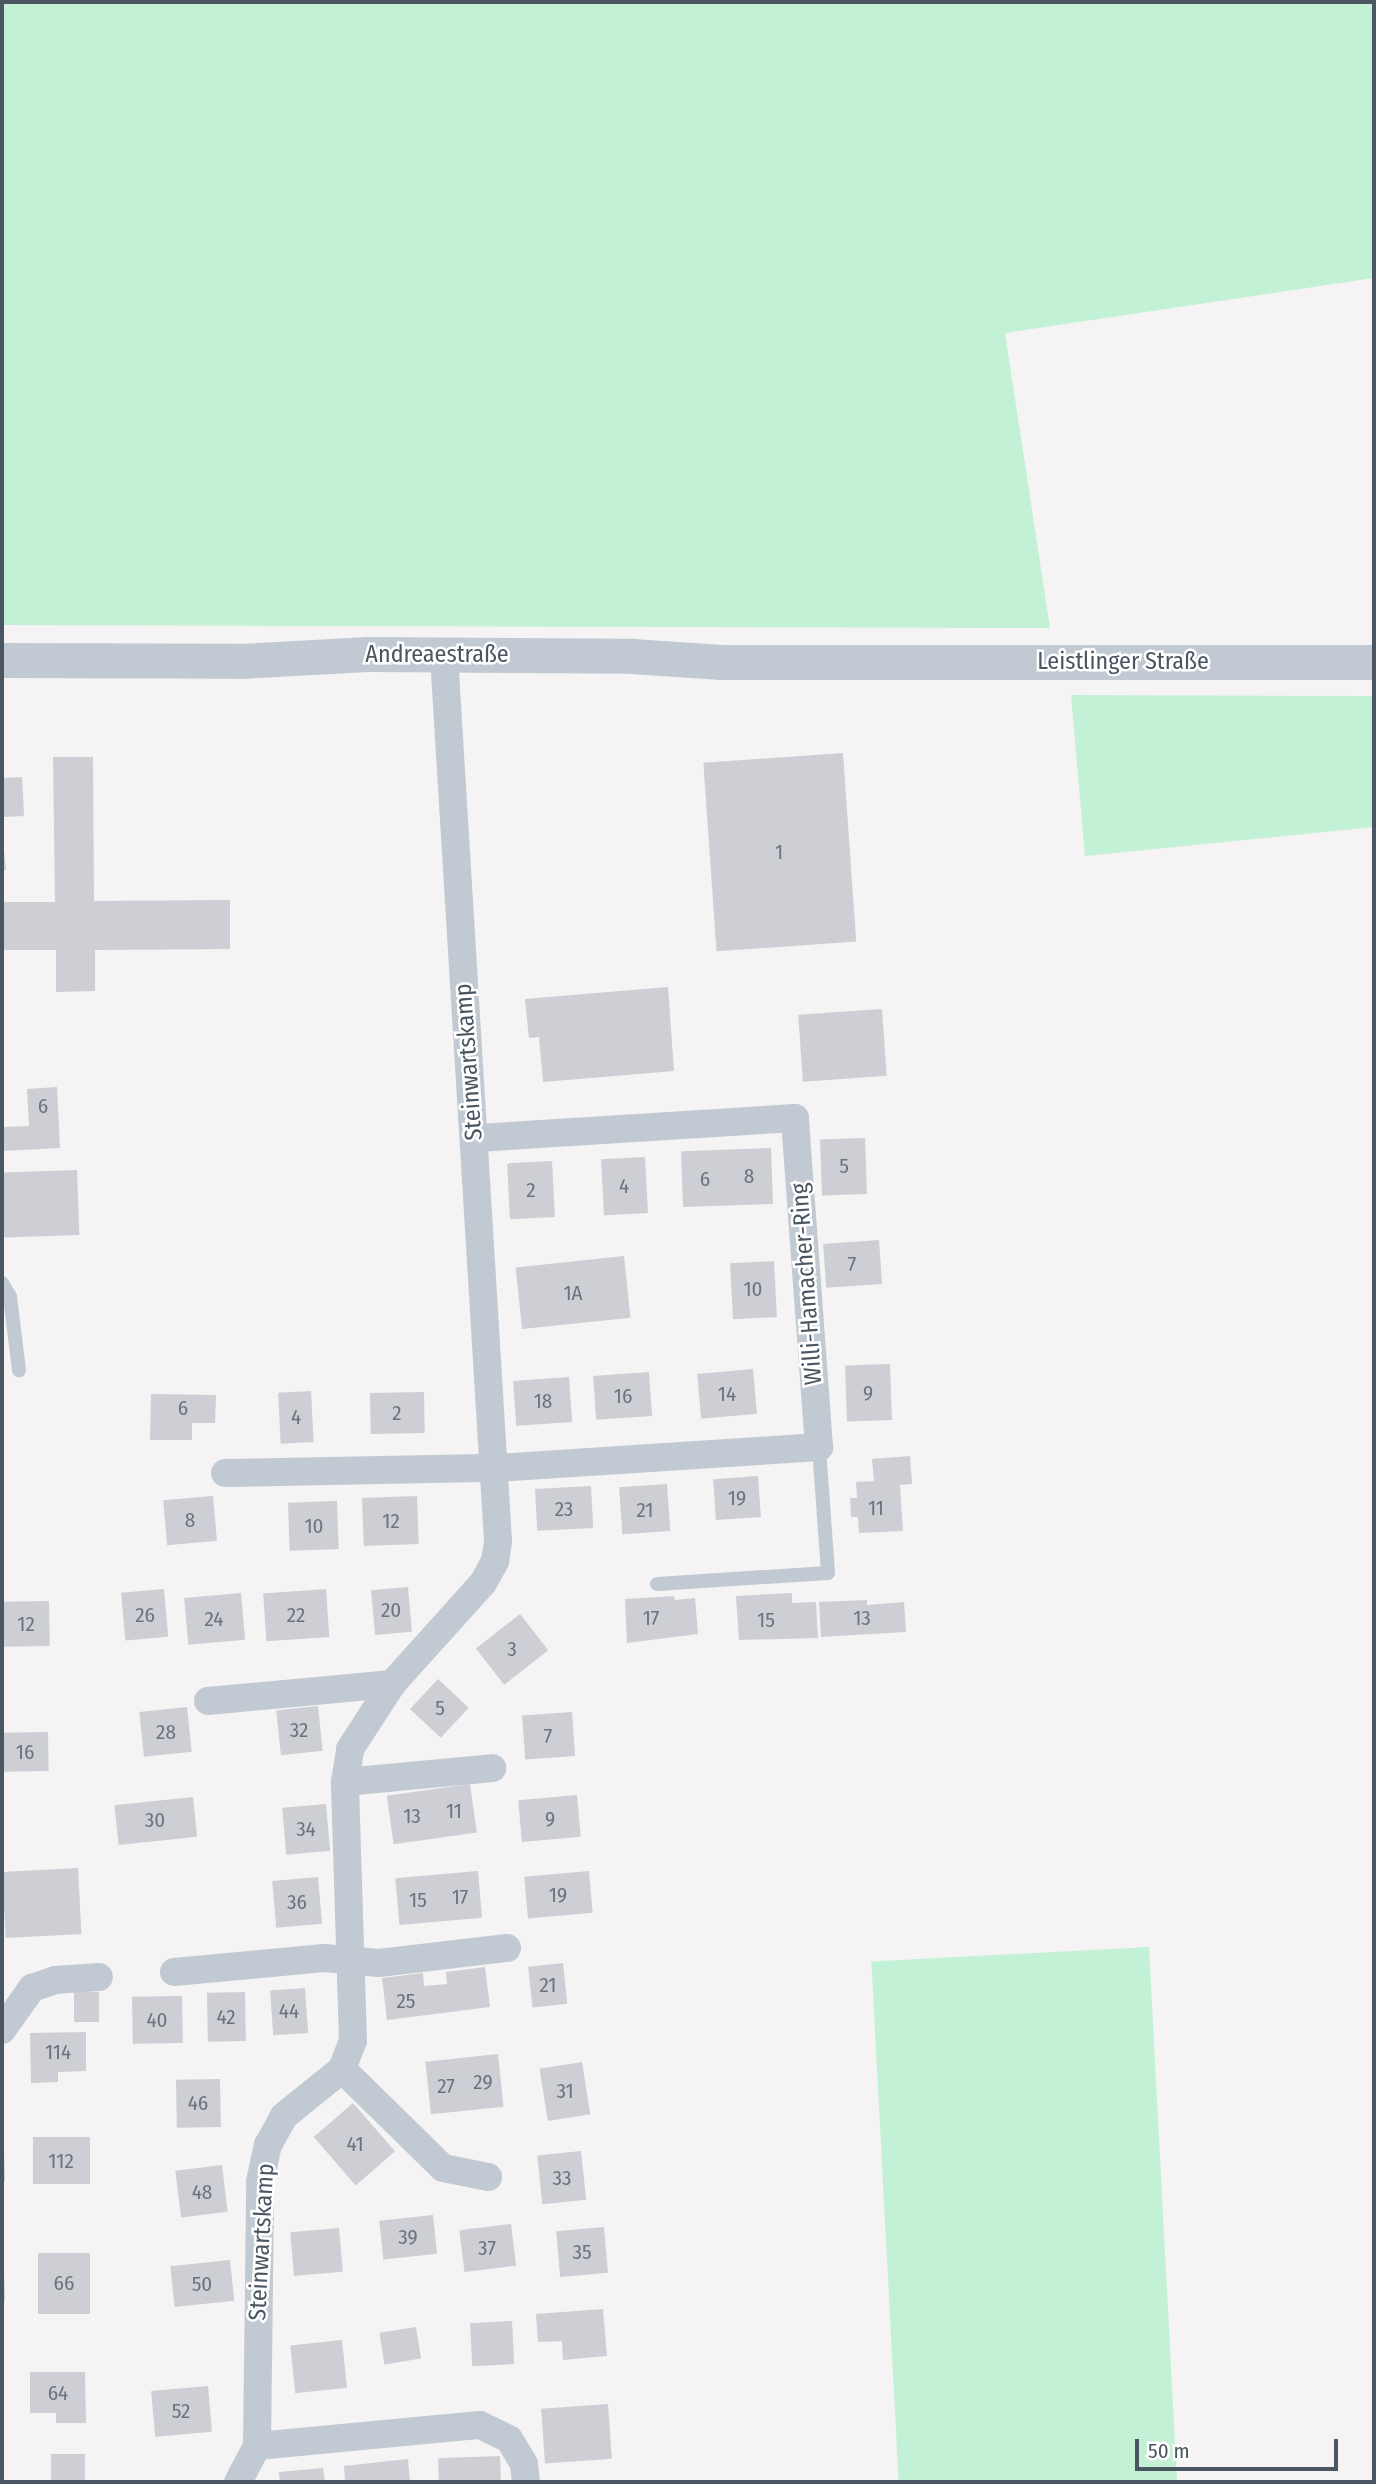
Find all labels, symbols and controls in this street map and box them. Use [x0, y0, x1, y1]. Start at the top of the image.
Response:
street label: Andreaestraße [365, 641, 509, 669]
street label: Leistlinger Straße [1037, 648, 1209, 676]
house number: 1 [775, 839, 783, 865]
street label: Steinwartskamp [449, 982, 489, 1142]
house number: 6 [38, 1093, 48, 1119]
house number: 5 [839, 1153, 849, 1179]
house number: 8 [744, 1163, 754, 1189]
house number: 6 [700, 1166, 710, 1192]
house number: 4 [619, 1173, 629, 1199]
house number: 2 [526, 1177, 536, 1203]
street label: Willi-Hamacher-Ring [786, 1182, 828, 1386]
house number: 7 [848, 1251, 856, 1277]
house number: 10 [743, 1276, 763, 1302]
house number: 1A [563, 1280, 583, 1306]
house number: 9 [863, 1380, 873, 1406]
house number: 14 [718, 1381, 736, 1407]
house number: 16 [614, 1383, 632, 1409]
house number: 18 [534, 1388, 552, 1414]
house number: 6 [178, 1395, 188, 1421]
house number: 2 [392, 1400, 402, 1426]
house number: 4 [291, 1404, 301, 1430]
house number: 19 [728, 1485, 746, 1511]
house number: 11 [868, 1495, 884, 1521]
house number: 23 [555, 1496, 573, 1522]
house number: 21 [637, 1497, 653, 1523]
house number: 8 [185, 1507, 195, 1533]
house number: 12 [382, 1508, 400, 1534]
house number: 10 [304, 1513, 324, 1539]
house number: 20 [381, 1597, 401, 1623]
house number: 26 [135, 1602, 155, 1628]
house number: 22 [287, 1602, 305, 1628]
house number: 17 [643, 1605, 659, 1631]
house number: 13 [853, 1605, 871, 1631]
house number: 24 [204, 1606, 224, 1632]
house number: 15 [757, 1607, 775, 1633]
house number: 12 [17, 1611, 35, 1637]
house number: 3 [507, 1636, 517, 1662]
house number: 5 [435, 1695, 445, 1721]
house number: 32 [290, 1717, 308, 1743]
house number: 28 [156, 1719, 176, 1745]
house number: 7 [544, 1723, 552, 1749]
house number: 16 [16, 1739, 34, 1765]
house number: 11 [446, 1798, 462, 1824]
house number: 13 [403, 1803, 421, 1829]
house number: 9 [545, 1806, 555, 1832]
house number: 30 [145, 1807, 165, 1833]
house number: 34 [296, 1816, 316, 1842]
house number: 19 [549, 1882, 567, 1908]
house number: 17 [452, 1884, 468, 1910]
house number: 15 [409, 1887, 427, 1913]
house number: 36 [287, 1889, 307, 1915]
house number: 21 [540, 1972, 556, 1998]
house number: 25 [397, 1988, 415, 2014]
house number: 44 [279, 1998, 299, 2024]
house number: 42 [216, 2004, 236, 2030]
house number: 40 [146, 2007, 168, 2033]
house number: 114 [45, 2039, 71, 2065]
house number: 29 [473, 2069, 493, 2095]
house number: 27 [437, 2073, 455, 2099]
house number: 31 [556, 2078, 574, 2104]
house number: 46 [188, 2090, 208, 2116]
house number: 41 [346, 2131, 364, 2157]
house number: 112 [48, 2148, 74, 2174]
street label: Steinwartskamp [244, 2163, 280, 2321]
house number: 33 [553, 2165, 571, 2191]
house number: 48 [192, 2179, 212, 2205]
house number: 39 [398, 2224, 418, 2250]
house number: 37 [478, 2235, 496, 2261]
house number: 35 [572, 2239, 592, 2265]
house number: 66 [54, 2270, 74, 2296]
house number: 50 [192, 2271, 212, 2297]
house number: 64 [48, 2380, 68, 2406]
house number: 52 [172, 2398, 190, 2424]
scale bar [1138, 2424, 1341, 2468]
text: 50 m [1148, 2438, 1190, 2464]

